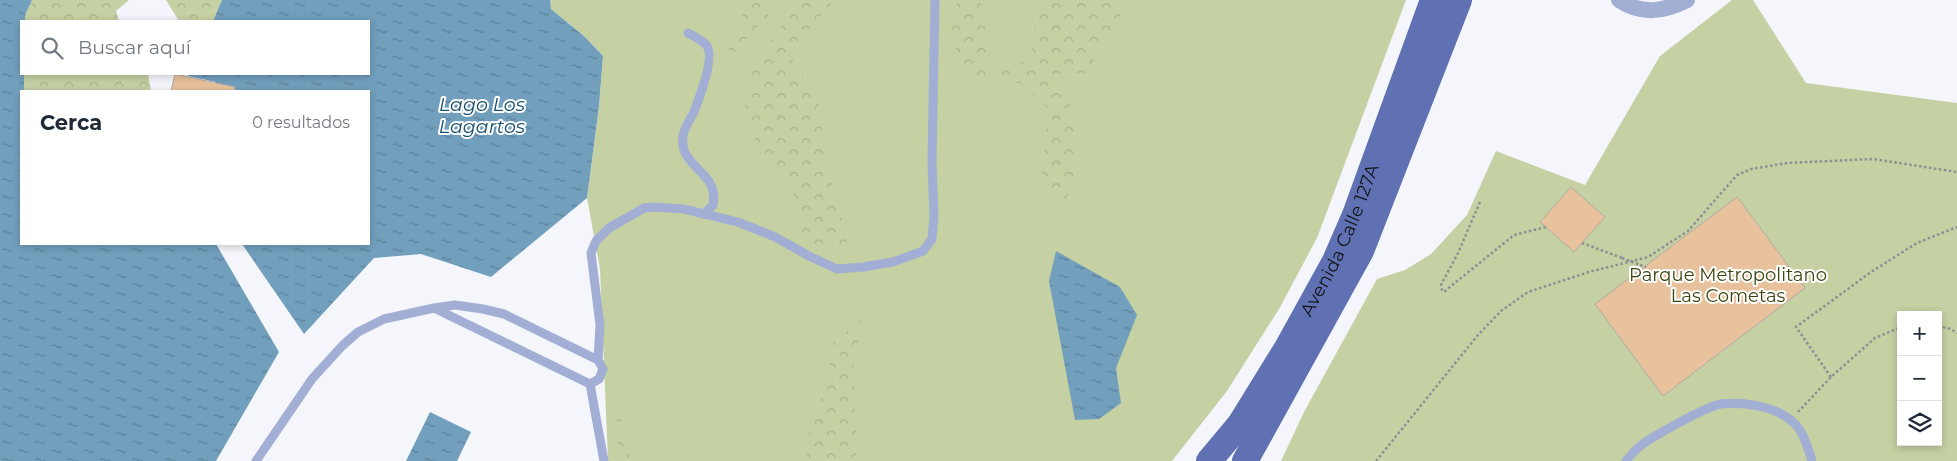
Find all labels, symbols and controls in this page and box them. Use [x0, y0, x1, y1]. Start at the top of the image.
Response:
search box [20, 20, 370, 75]
icon: search [38, 34, 66, 62]
text: Buscar aquí [78, 36, 191, 59]
water label: Lago Los Lagartos [439, 93, 525, 138]
text: Cerca [40, 110, 102, 135]
text: 0 resultados [252, 113, 350, 132]
street label: Avenida Calle 127A [1296, 161, 1384, 320]
park label: Parque Metropolitano Las Cometas [1629, 264, 1827, 307]
map controls [1897, 311, 1942, 446]
button: + [1897, 311, 1942, 356]
button: − [1897, 356, 1942, 401]
button: layers [1897, 401, 1942, 446]

